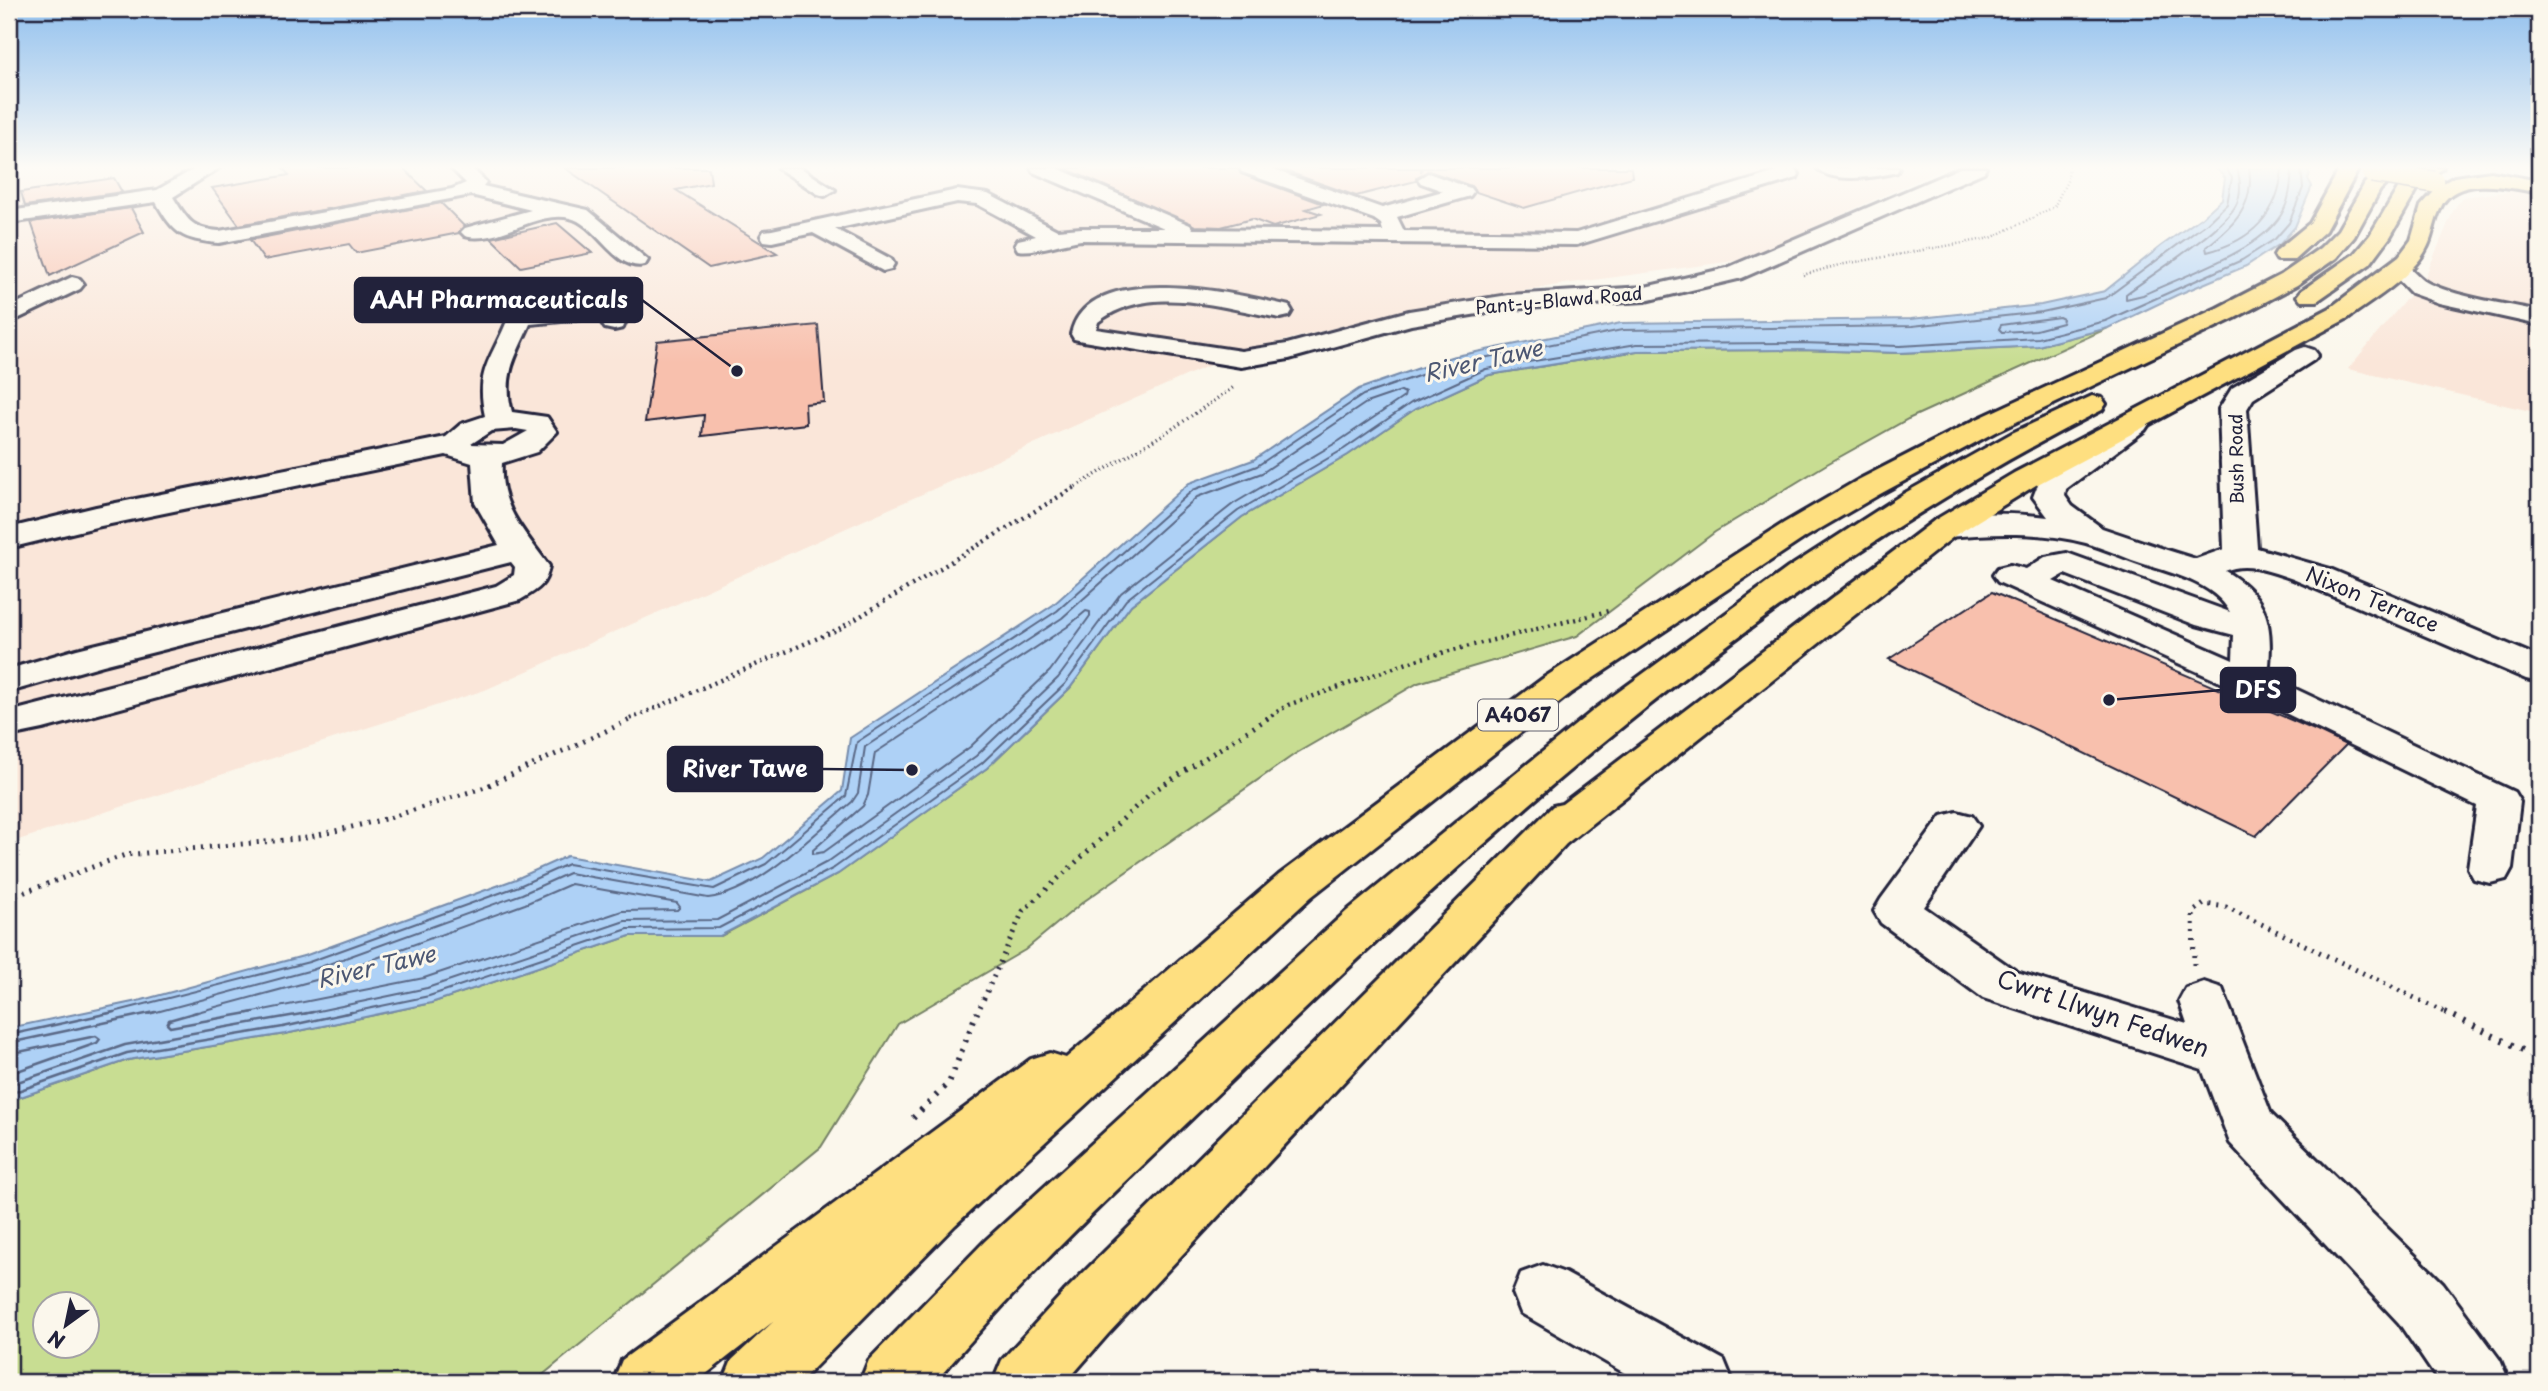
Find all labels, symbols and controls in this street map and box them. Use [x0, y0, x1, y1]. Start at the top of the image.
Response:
callout: AAH Pharmaceuticals [355, 278, 642, 322]
street label: Pant-y-Blawd Road [1474, 279, 1644, 320]
text: AAH Pharmaceuticals [369, 281, 628, 316]
water label: River Tawe [1420, 329, 1547, 390]
street label: Bush Road [2221, 413, 2250, 505]
street label: Nixon Terrace [2301, 557, 2444, 639]
callout: DFS [2221, 668, 2295, 712]
text: DFS [2235, 671, 2281, 706]
road number: A4067 [1478, 700, 1558, 730]
callout: River Tawe [668, 747, 822, 791]
text: River Tawe [682, 750, 808, 785]
water label: River Tawe [313, 935, 440, 996]
street label: Cwrt Llwyn Fedwen [1993, 959, 2215, 1065]
north arrow [32, 1290, 102, 1360]
text: N [42, 1324, 70, 1356]

